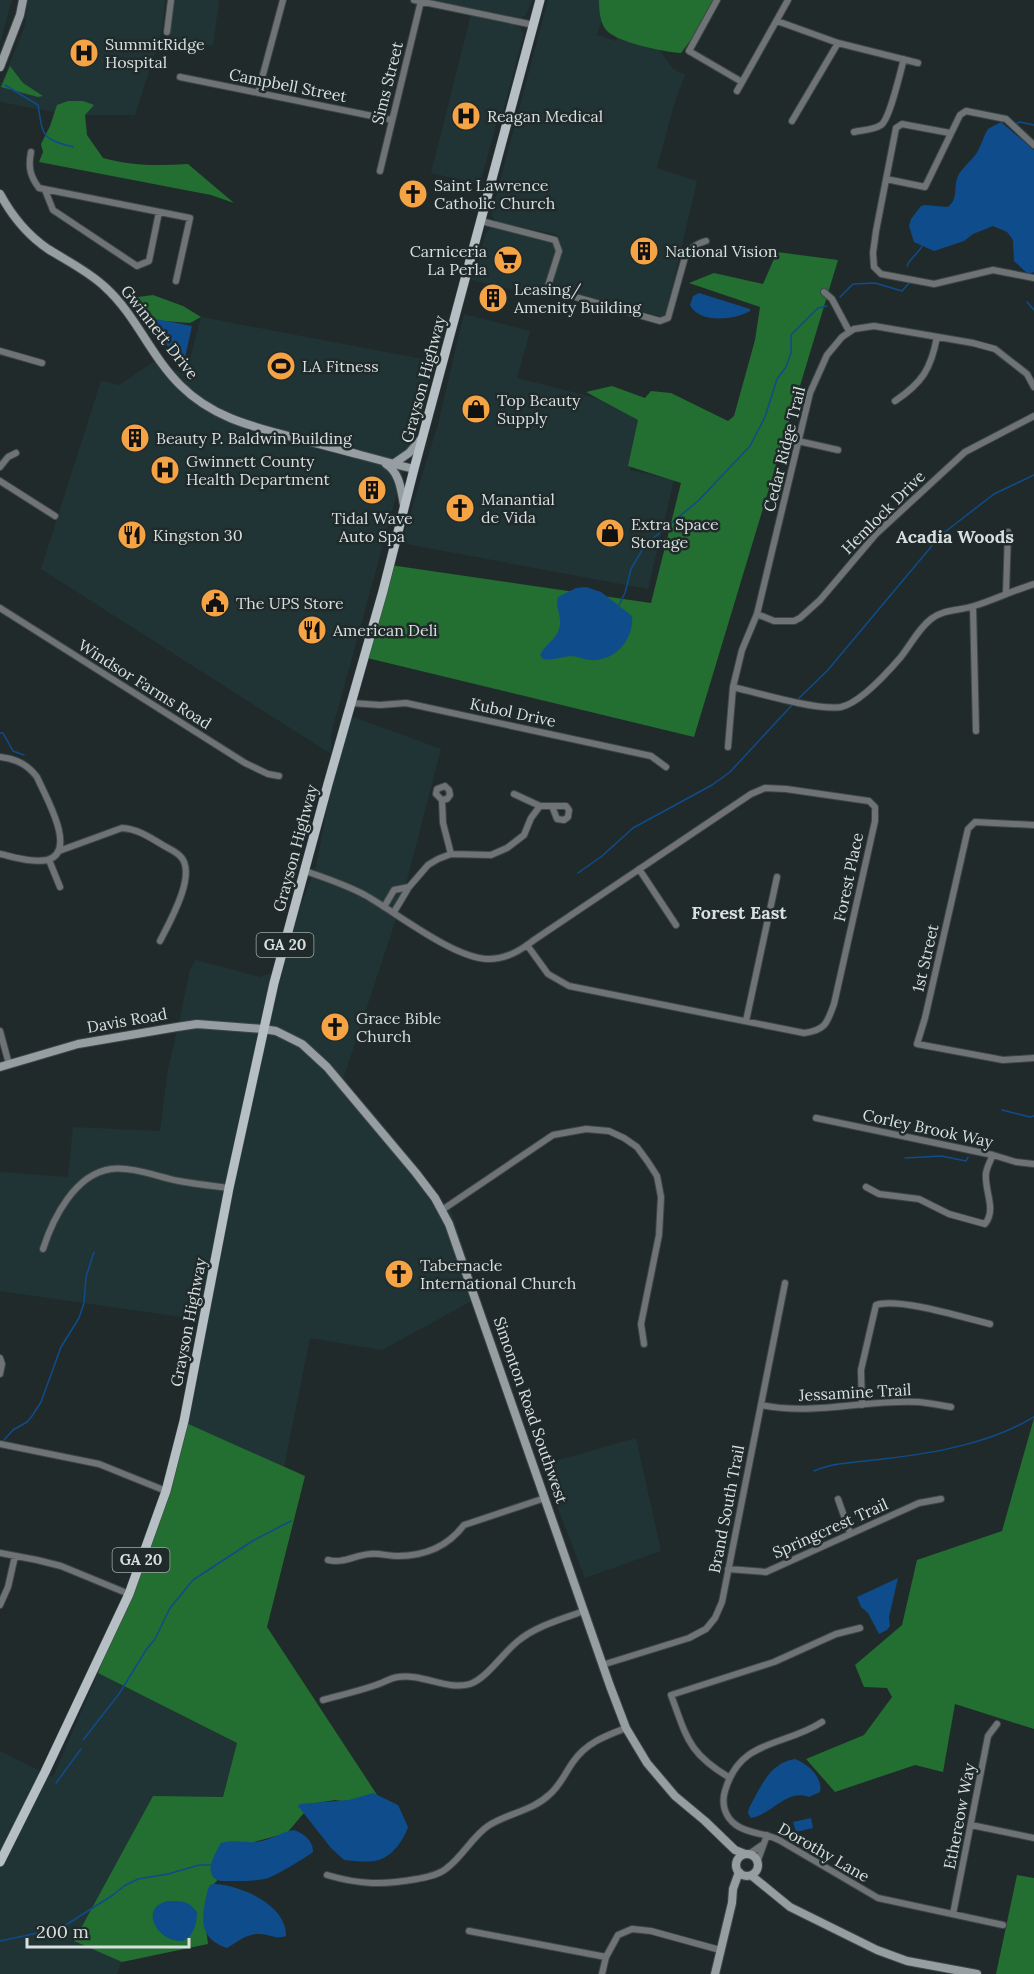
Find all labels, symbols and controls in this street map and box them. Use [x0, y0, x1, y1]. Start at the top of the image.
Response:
place label: SummitRidge Hospital [105, 34, 205, 72]
hospital icon: SummitRidge Hospital [68, 37, 100, 69]
street label: Sims Street [367, 39, 407, 127]
street label: Campbell Street [227, 64, 349, 106]
hospital icon: Reagan Medical [450, 100, 482, 132]
place label: Reagan Medical [487, 106, 603, 126]
place label: Saint Lawrence Catholic Church [434, 175, 556, 213]
church icon: Saint Lawrence Catholic Church [397, 178, 429, 210]
building icon: National Vision [628, 235, 660, 267]
place label: Carniceria La Perla [410, 241, 487, 279]
place label: National Vision [665, 241, 778, 261]
supermarket icon: Carniceria La Perla [492, 244, 524, 276]
place label: Leasing/ Amenity Building [513, 279, 642, 317]
street label: Gwinnett Drive [117, 281, 203, 383]
building icon: Leasing/ Amenity Building [477, 282, 509, 314]
street label: Grayson Highway [396, 313, 450, 445]
sports icon: LA Fitness [265, 350, 297, 382]
place label: LA Fitness [302, 356, 379, 376]
street label: Cedar Ridge Trail [759, 384, 809, 514]
place label: Top Beauty Supply [497, 390, 581, 428]
shop icon: Top Beauty Supply [460, 393, 492, 425]
building icon: Beauty P. Baldwin Building [119, 422, 151, 454]
place label: Beauty P. Baldwin Building [156, 428, 353, 448]
place label: Gwinnett County Health Department [186, 451, 331, 489]
hospital icon: Gwinnett County Health Department [149, 454, 181, 486]
street label: Hemlock Drive [837, 466, 929, 558]
building icon: Tidal Wave Auto Spa [356, 474, 388, 506]
place label: Manantial de Vida [481, 489, 555, 527]
church icon: Manantial de Vida [444, 492, 476, 524]
place label: Tidal Wave Auto Spa [331, 508, 413, 546]
place label: Extra Space Storage [631, 514, 719, 552]
shop icon: Extra Space Storage [594, 517, 626, 549]
restaurant icon: Kingston 30 [116, 519, 148, 551]
place label: Kingston 30 [153, 525, 243, 545]
district label: Acadia Woods [896, 525, 1014, 548]
public building icon: The UPS Store [199, 587, 231, 619]
place label: The UPS Store [236, 593, 344, 613]
restaurant icon: American Deli [296, 614, 328, 646]
place label: American Deli [332, 620, 438, 640]
street label: Windsor Farms Road [75, 635, 216, 733]
street label: Kubol Drive [468, 693, 558, 731]
street label: Grayson Highway [268, 782, 322, 914]
street label: Forest Place [829, 830, 867, 923]
district label: Forest East [691, 901, 787, 924]
street label: 1st Street [907, 921, 943, 994]
road number: GA 20 [256, 933, 314, 957]
street label: Davis Road [85, 1003, 169, 1037]
place label: Grace Bible Church [356, 1008, 442, 1046]
church icon: Grace Bible Church [319, 1011, 351, 1043]
street label: Corley Brook Way [861, 1104, 996, 1152]
street label: Grayson Highway [166, 1255, 210, 1388]
place label: Tabernacle International Church [420, 1255, 577, 1293]
church icon: Tabernacle International Church [383, 1258, 415, 1290]
street label: Simonton Road Southwest [490, 1314, 573, 1507]
street label: Jessamine Trail [797, 1379, 912, 1405]
street label: Brand South Trail [704, 1443, 748, 1575]
street label: Springcrest Trail [769, 1494, 891, 1562]
road number: GA 20 [112, 1548, 170, 1572]
street label: Ethereow Way [939, 1761, 979, 1871]
street label: Dorothy Lane [775, 1818, 873, 1886]
scale bar [27, 1911, 189, 1949]
text: 200 m [36, 1920, 89, 1943]

